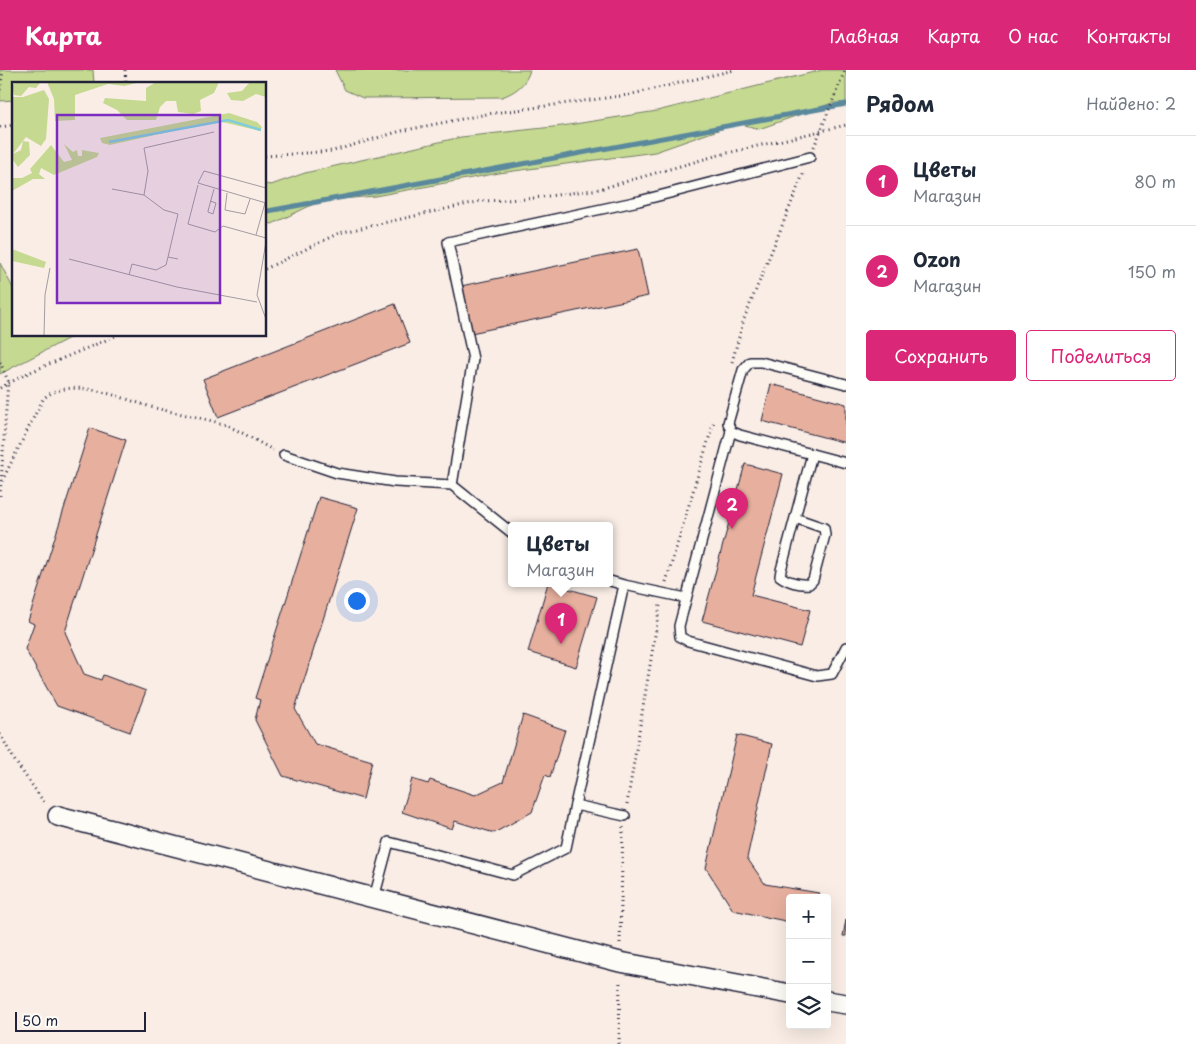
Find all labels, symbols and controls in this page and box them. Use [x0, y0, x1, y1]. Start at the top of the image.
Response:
text: Карта [25, 17, 102, 53]
text: Главная [830, 22, 899, 49]
text: Карта [927, 22, 980, 49]
text: О нас [1008, 22, 1058, 49]
text: Контакты [1086, 22, 1171, 49]
inset map [12, 82, 266, 336]
text: Рядом [866, 87, 934, 119]
text: Найдено: 2 [1086, 91, 1176, 115]
text: Цветы [913, 155, 976, 183]
text: 1 [878, 169, 886, 193]
text: 80 m [1134, 169, 1176, 193]
text: Магазин [913, 183, 982, 207]
text: Ozon [913, 245, 961, 273]
text: 2 [876, 259, 888, 283]
text: 150 m [1128, 259, 1176, 283]
text: Магазин [913, 273, 982, 297]
button: Сохранить [866, 330, 1016, 381]
button: Поделиться [1026, 330, 1176, 381]
pin: 2 [716, 488, 748, 529]
popup [508, 522, 613, 587]
text: Цветы [526, 529, 590, 557]
text: Магазин [526, 557, 595, 581]
your location [344, 588, 370, 614]
pin: 1 [545, 603, 577, 644]
map controls [786, 894, 831, 1029]
button: + [786, 894, 831, 939]
button: − [786, 939, 831, 984]
button: layers [786, 984, 831, 1029]
scale bar [15, 1009, 146, 1032]
text: 50 m [22, 1010, 58, 1031]

